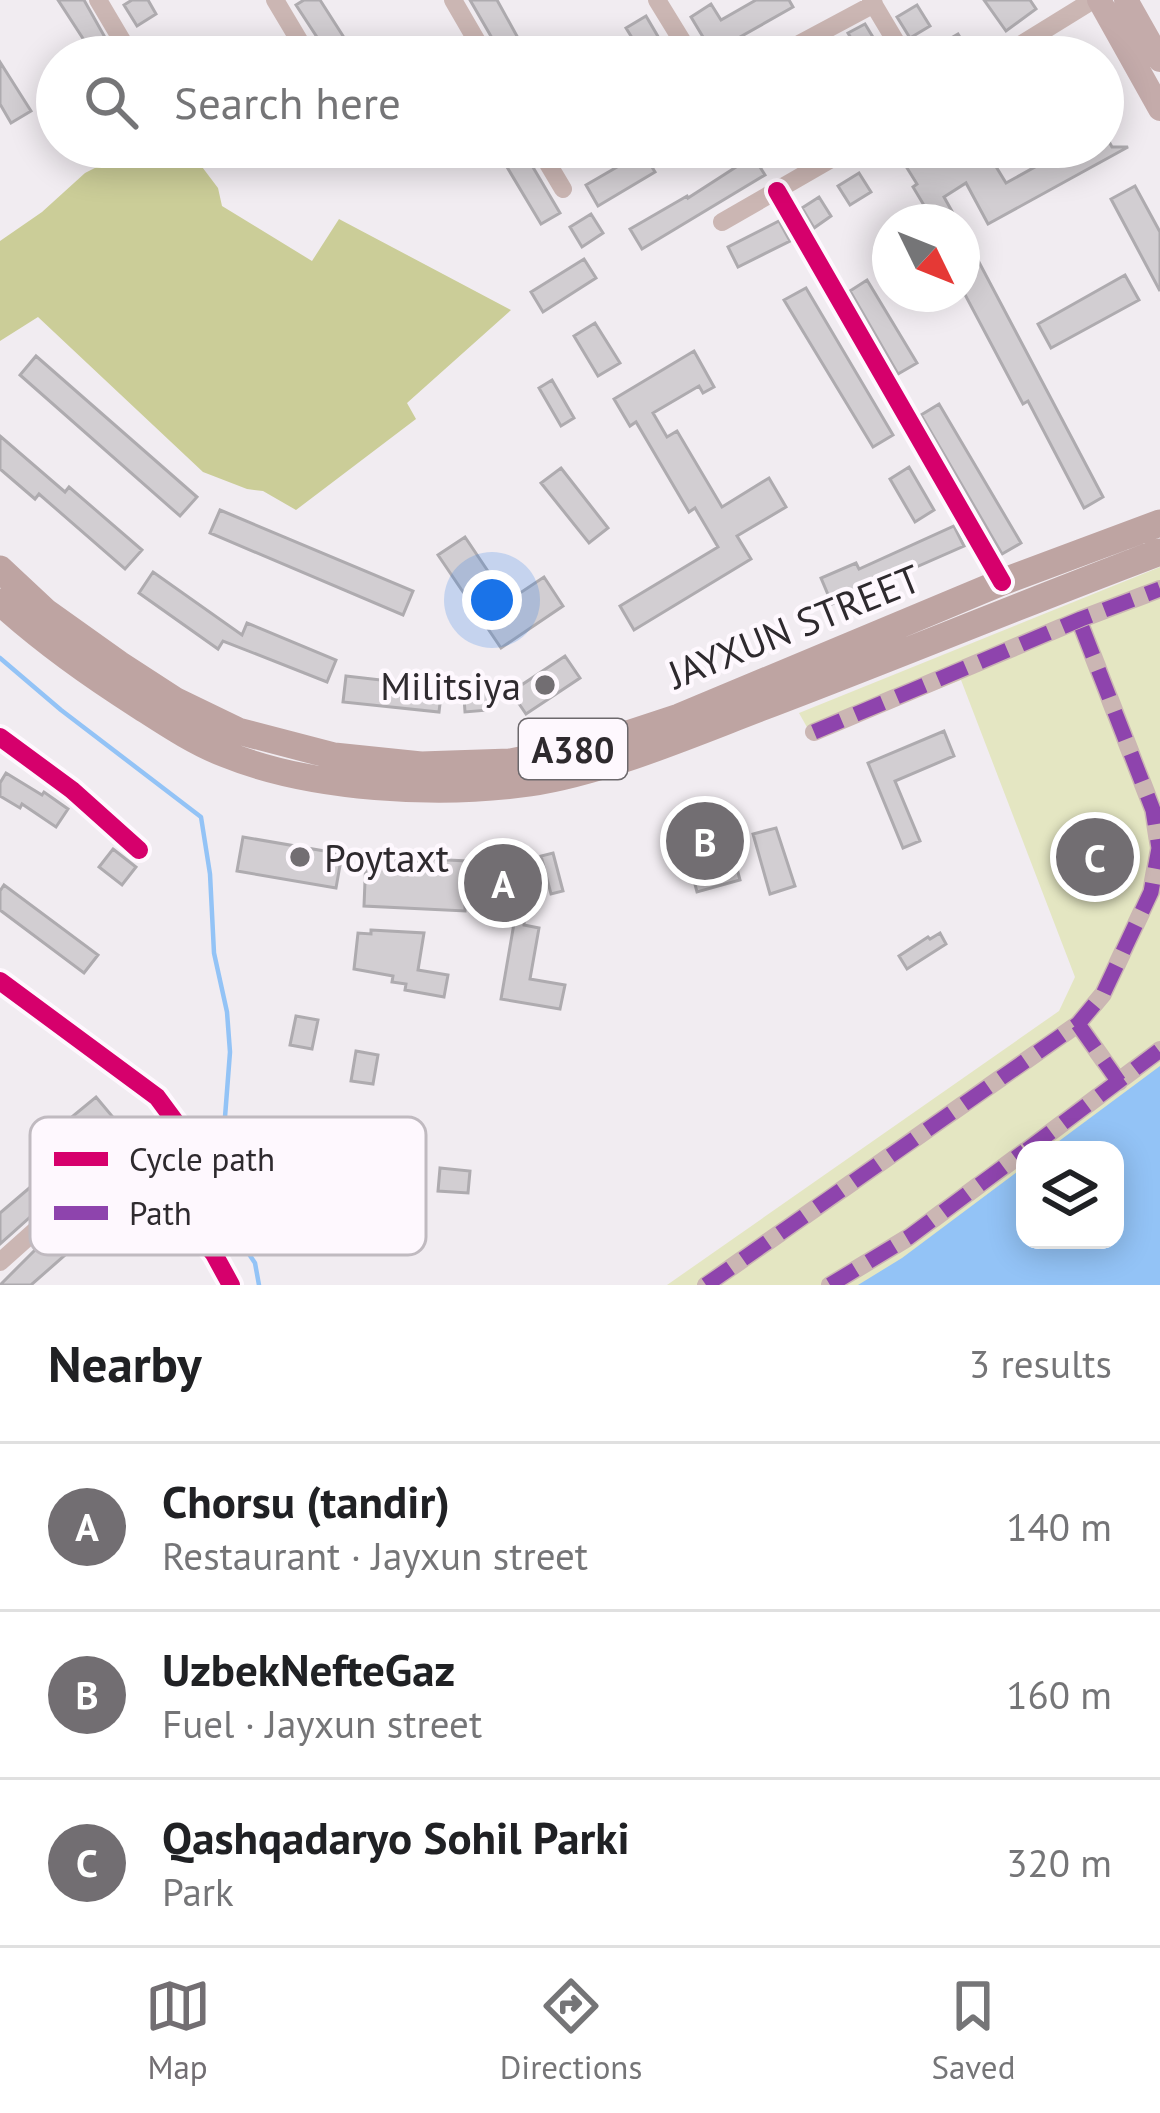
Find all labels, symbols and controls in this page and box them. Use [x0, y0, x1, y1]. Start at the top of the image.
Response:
search box [36, 36, 1124, 168]
icon: search [78, 69, 144, 135]
text: Search here [174, 73, 401, 131]
north arrow [872, 204, 980, 312]
street label: JAYXUN STREET [659, 552, 928, 700]
your location [462, 570, 522, 630]
place label: Militsiya [380, 660, 521, 711]
marker: Militsiya [532, 672, 558, 698]
road number: A380 [519, 719, 627, 779]
pin: B [666, 796, 744, 886]
pin: C [1056, 812, 1134, 902]
place label: Poytaxt [324, 832, 449, 883]
pin: A [464, 838, 542, 928]
marker: Poytaxt [287, 844, 313, 870]
legend [30, 1117, 426, 1255]
text: Cycle path [129, 1137, 275, 1180]
map controls [1016, 1141, 1124, 1249]
button: layers [1016, 1141, 1124, 1249]
text: Path [129, 1191, 192, 1234]
text: Nearby [48, 1330, 202, 1396]
text: 3 results [969, 1338, 1112, 1389]
text: Chorsu (tandir) [162, 1472, 450, 1530]
text: A [75, 1501, 99, 1552]
text: 140 m [1006, 1501, 1112, 1552]
text: Restaurant · Jayxun street [162, 1530, 588, 1581]
text: UzbekNefteGaz [162, 1640, 455, 1698]
text: B [75, 1669, 99, 1720]
text: 160 m [1006, 1669, 1112, 1720]
text: Fuel · Jayxun street [162, 1698, 482, 1749]
text: Qashqadaryo Sohil Parki [162, 1808, 630, 1866]
text: C [76, 1837, 98, 1888]
text: 320 m [1006, 1837, 1112, 1888]
text: Park [162, 1866, 234, 1917]
tab: Map [145, 1973, 211, 2088]
tab: Directions [500, 1973, 642, 2088]
tab: Saved [931, 1973, 1015, 2088]

